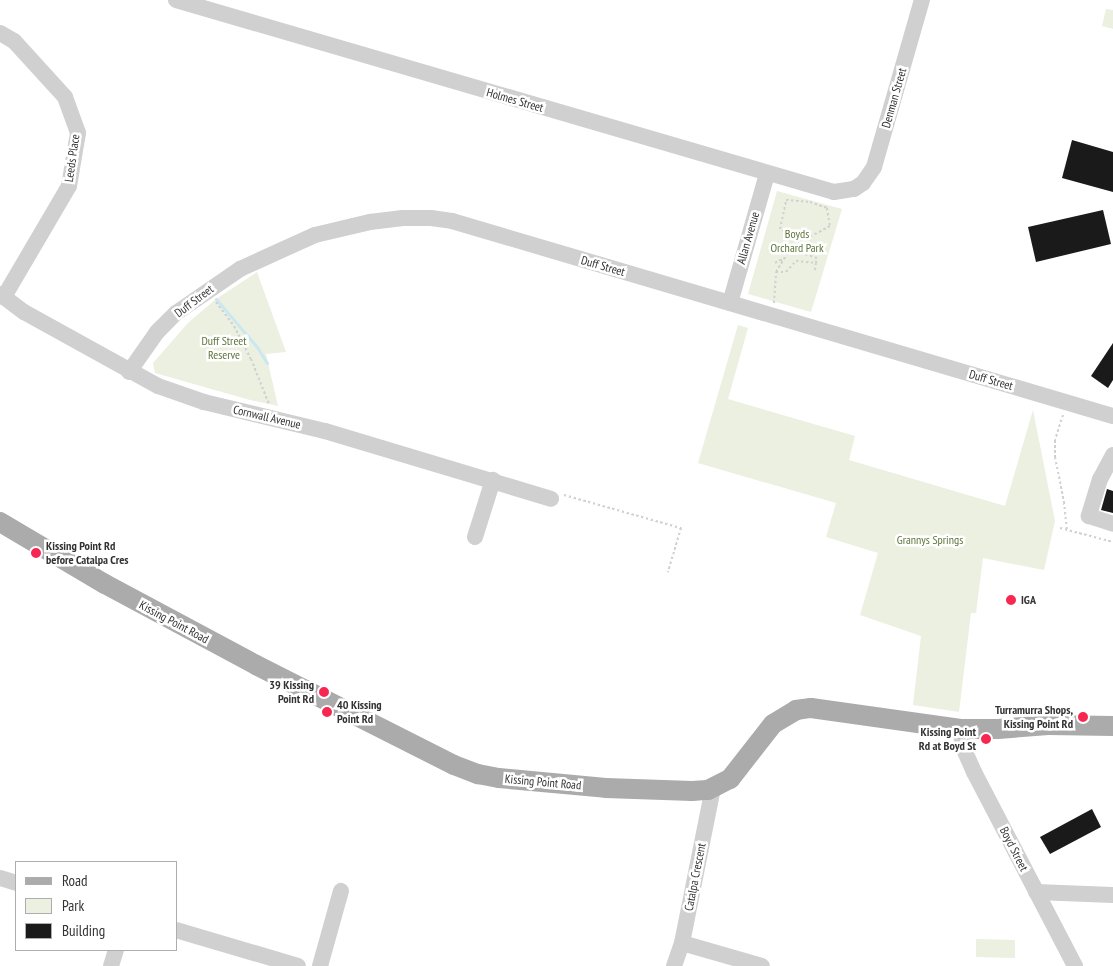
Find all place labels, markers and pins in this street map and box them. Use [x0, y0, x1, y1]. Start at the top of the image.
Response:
place label: Kissing Point Rd before Catalpa Cres [46, 539, 129, 567]
marker: Kissing Point Rd before Catalpa Cres [30, 547, 42, 559]
place label: IGA [1021, 593, 1036, 607]
marker: IGA [1005, 594, 1017, 606]
place label: 39 Kissing Point Rd [269, 678, 314, 706]
marker: 39 Kissing Point Rd [318, 686, 330, 698]
place label: 40 Kissing Point Rd [337, 698, 382, 726]
place label: Turramurra Shops, Kissing Point Rd [995, 703, 1073, 731]
marker: 40 Kissing Point Rd [321, 706, 333, 718]
marker: Turramurra Shops, Kissing Point Rd [1077, 711, 1089, 723]
place label: Kissing Point Rd at Boyd St [919, 725, 976, 753]
marker: Kissing Point Rd at Boyd St [980, 733, 992, 745]

